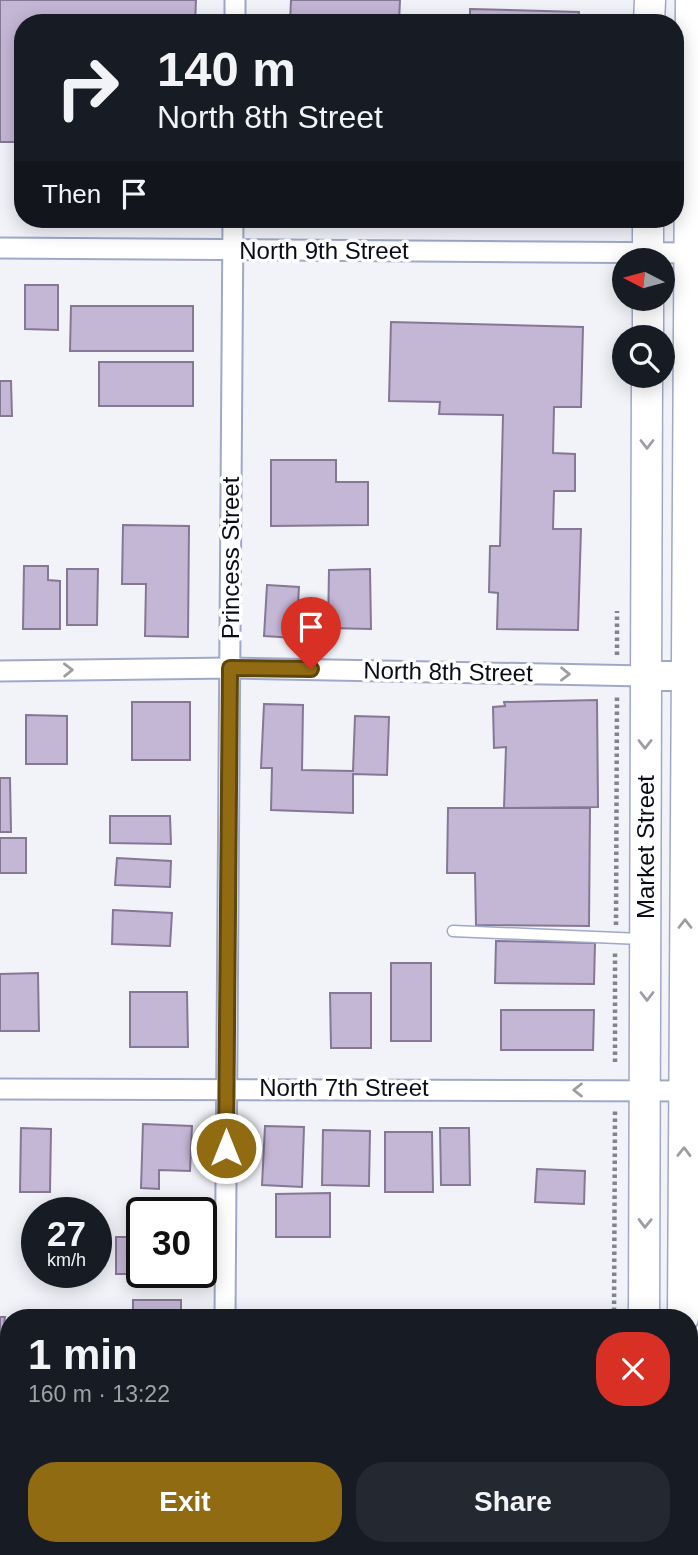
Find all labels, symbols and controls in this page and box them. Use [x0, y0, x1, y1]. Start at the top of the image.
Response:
icon: right [42, 42, 133, 133]
text: 140 m [157, 42, 296, 96]
text: North 8th Street [157, 99, 383, 135]
icon: arrive [115, 175, 153, 213]
text: Then [42, 179, 101, 209]
street label: North 9th Street [239, 237, 409, 264]
north arrow [612, 248, 676, 312]
map controls [612, 248, 675, 388]
button: search [612, 325, 675, 388]
one-way arrow [639, 440, 655, 450]
street label: Princess Street [217, 476, 244, 639]
pin [281, 597, 341, 669]
icon: arrive [292, 608, 330, 646]
street label: North 8th Street [363, 657, 533, 686]
one-way arrow [63, 662, 74, 678]
one-way arrow [560, 666, 571, 682]
one-way arrow [637, 739, 653, 750]
street label: Market Street [632, 775, 659, 919]
one-way arrow [677, 918, 693, 929]
one-way arrow [639, 991, 655, 1002]
street label: North 7th Street [259, 1074, 429, 1101]
one-way arrow [573, 1082, 583, 1098]
position arrow [189, 1111, 263, 1185]
one-way arrow [677, 1146, 692, 1157]
speed limit sign: 30 [126, 1197, 217, 1288]
text: 27 [47, 1214, 86, 1253]
one-way arrow [637, 1219, 653, 1229]
text: km/h [47, 1250, 86, 1270]
text: 1 min [28, 1331, 138, 1378]
button: close [596, 1332, 670, 1406]
text: 160 m · 13:22 [28, 1381, 170, 1407]
button: Exit [28, 1462, 342, 1542]
button: Share [356, 1462, 670, 1542]

